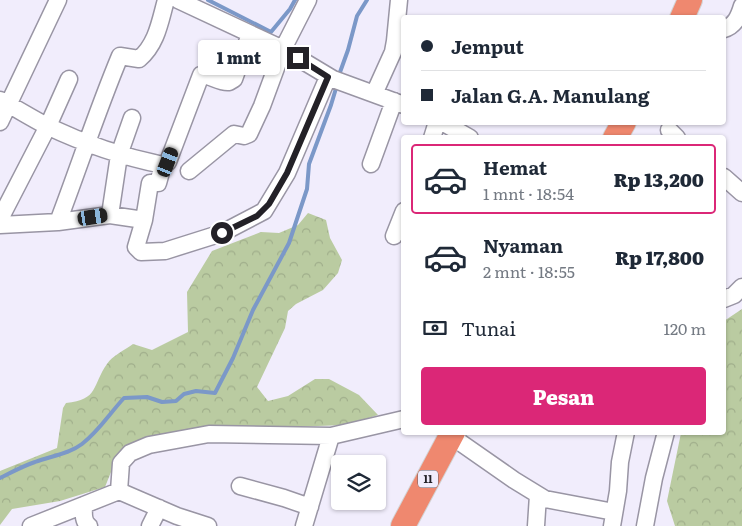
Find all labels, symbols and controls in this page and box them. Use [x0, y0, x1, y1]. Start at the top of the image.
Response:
text: Jemput [451, 32, 524, 60]
callout: 1 mnt [198, 40, 280, 76]
text: 1 mnt [217, 45, 261, 69]
route end [287, 47, 309, 69]
text: Jalan G.A. Manulang [451, 81, 650, 109]
car [155, 145, 180, 179]
text: Hemat [483, 153, 547, 181]
icon: car [423, 157, 468, 202]
text: Rp 13,200 [613, 165, 704, 193]
text: 1 mnt · 18:54 [483, 181, 574, 205]
car [77, 207, 108, 227]
route start [211, 222, 233, 244]
text: Nyaman [483, 231, 563, 259]
icon: car [423, 235, 468, 280]
text: Rp 17,800 [615, 243, 704, 271]
text: 2 mnt · 18:55 [483, 259, 575, 283]
icon: cash [421, 314, 449, 342]
text: Tunai [461, 314, 516, 342]
text: 120 m [663, 316, 706, 340]
button: Pesan [421, 367, 706, 425]
map controls [331, 455, 386, 510]
button: layers [331, 455, 386, 510]
road number: 11 [418, 470, 438, 488]

